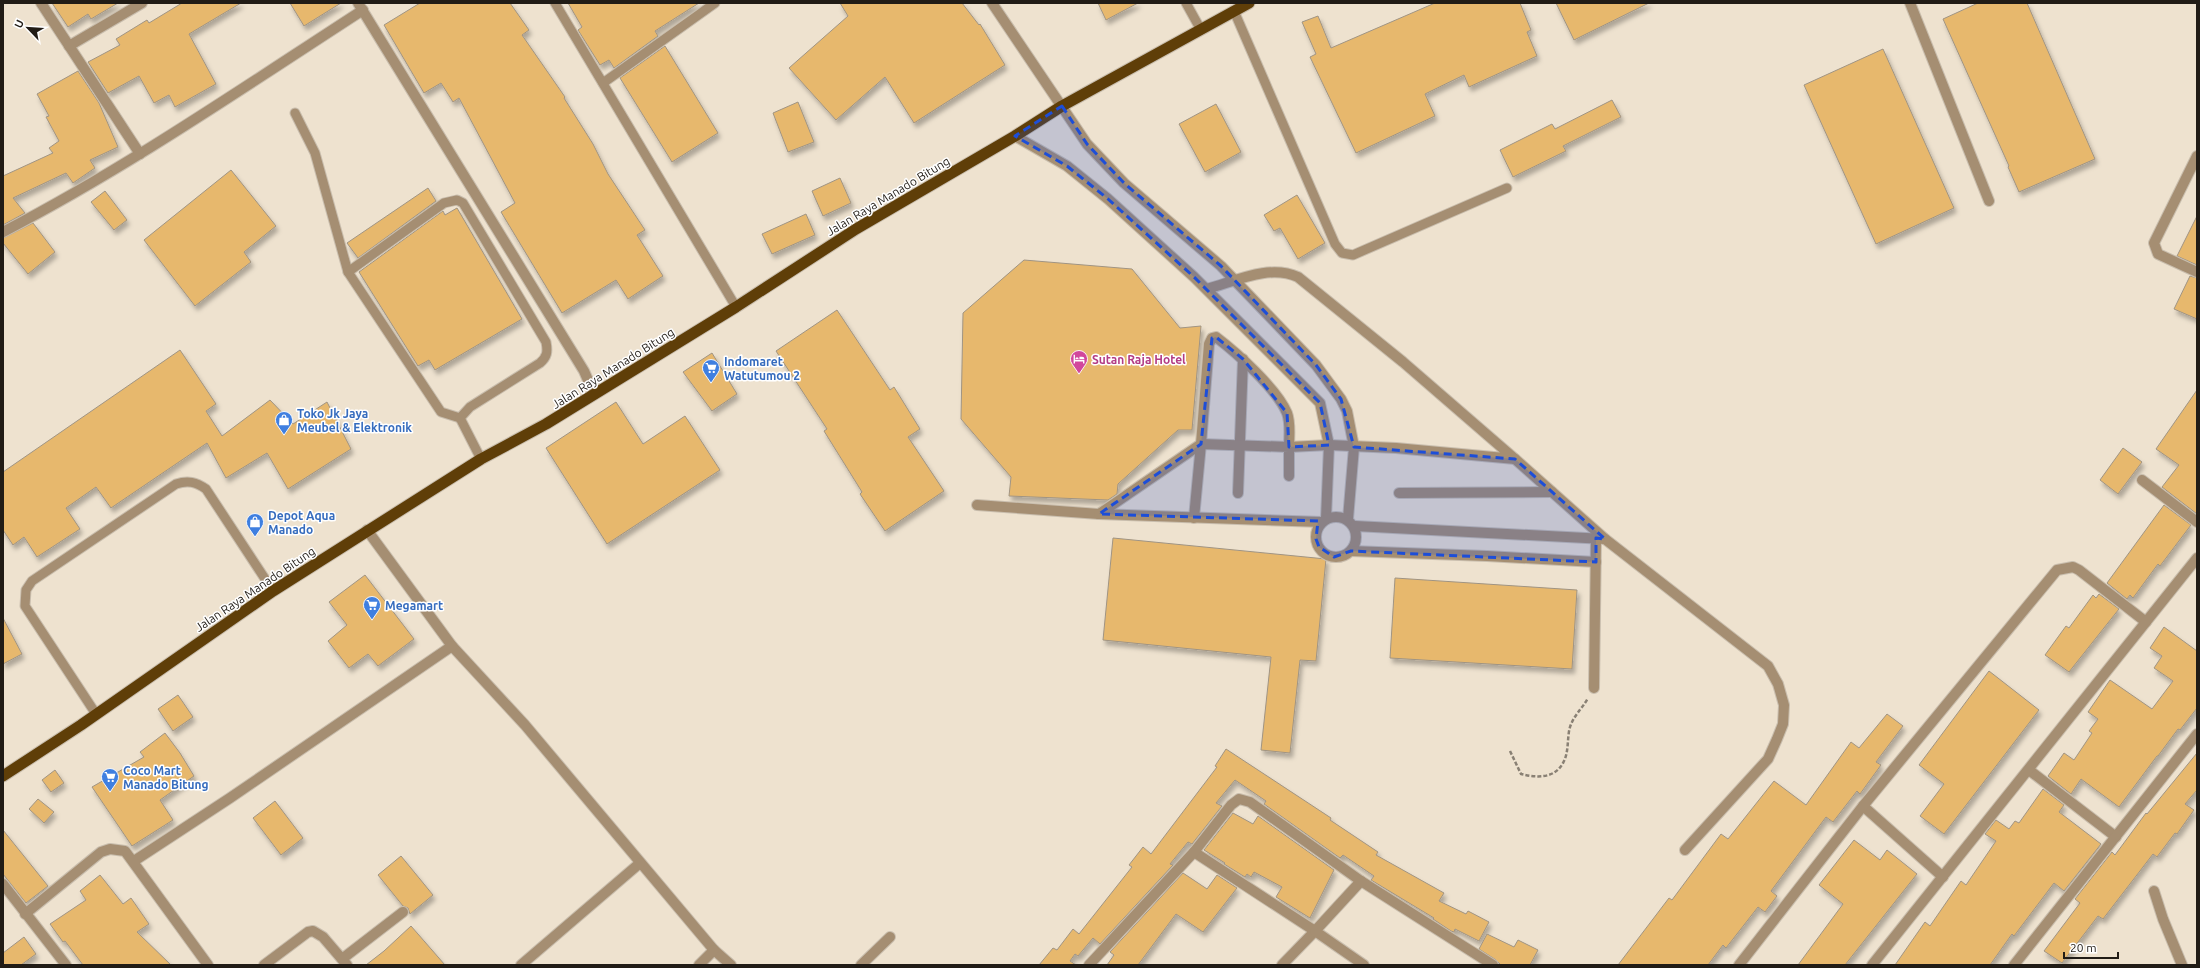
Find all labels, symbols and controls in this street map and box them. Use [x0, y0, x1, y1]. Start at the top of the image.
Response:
north arrow [8, 8, 48, 48]
text: U [12, 18, 26, 30]
street label: Jalan Raya Manado Bitung [824, 154, 952, 238]
street label: Jalan Raya Manado Bitung [550, 325, 676, 411]
hotel icon: Sutan Raja Hotel [1069, 349, 1089, 374]
place label: Sutan Raja Hotel [1092, 353, 1186, 366]
place label: Indomaret Watutumou 2 [724, 355, 800, 382]
supermarket icon: Indomaret Watutumou 2 [701, 358, 721, 383]
place label: Toko Jk Jaya Meubel & Elektronik [297, 407, 412, 434]
shop icon: Toko Jk Jaya Meubel & Elektronik [274, 410, 294, 435]
place label: Depot Aqua Manado [268, 509, 335, 536]
shop icon: Depot Aqua Manado [245, 512, 265, 537]
street label: Jalan Raya Manado Bitung [193, 544, 317, 634]
supermarket icon: Megamart [362, 595, 382, 620]
place label: Megamart [385, 599, 443, 612]
place label: Coco Mart Manado Bitung [123, 764, 209, 791]
supermarket icon: Coco Mart Manado Bitung [100, 767, 120, 792]
scale bar [2064, 934, 2118, 960]
text: 20 m [2070, 941, 2097, 954]

